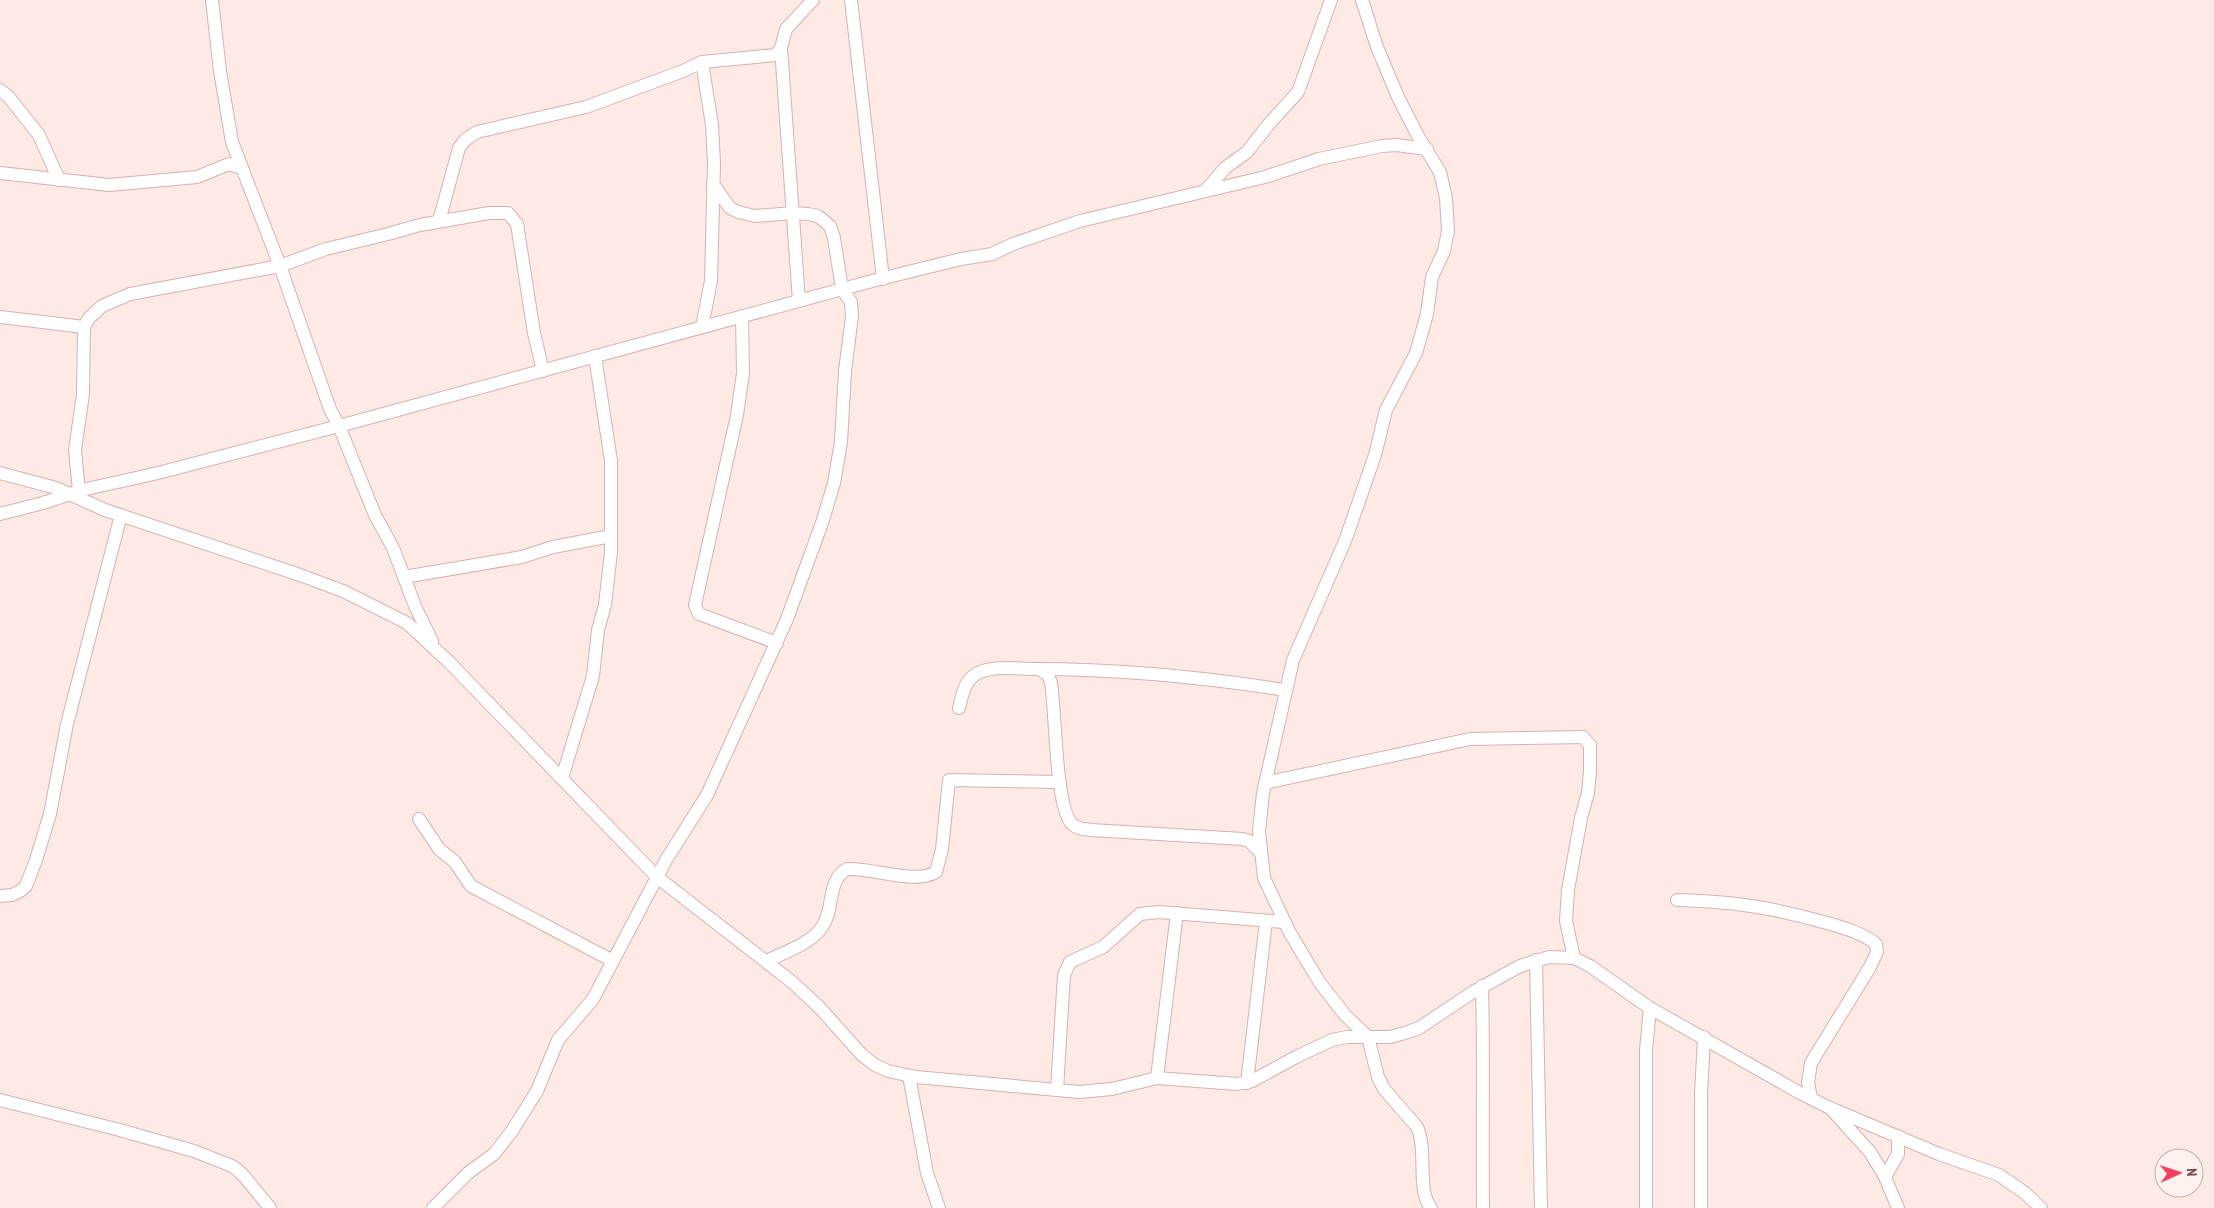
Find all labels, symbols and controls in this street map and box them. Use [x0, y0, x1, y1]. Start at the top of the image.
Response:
north arrow [2154, 1148, 2204, 1198]
text: N [2183, 1168, 2201, 1177]

